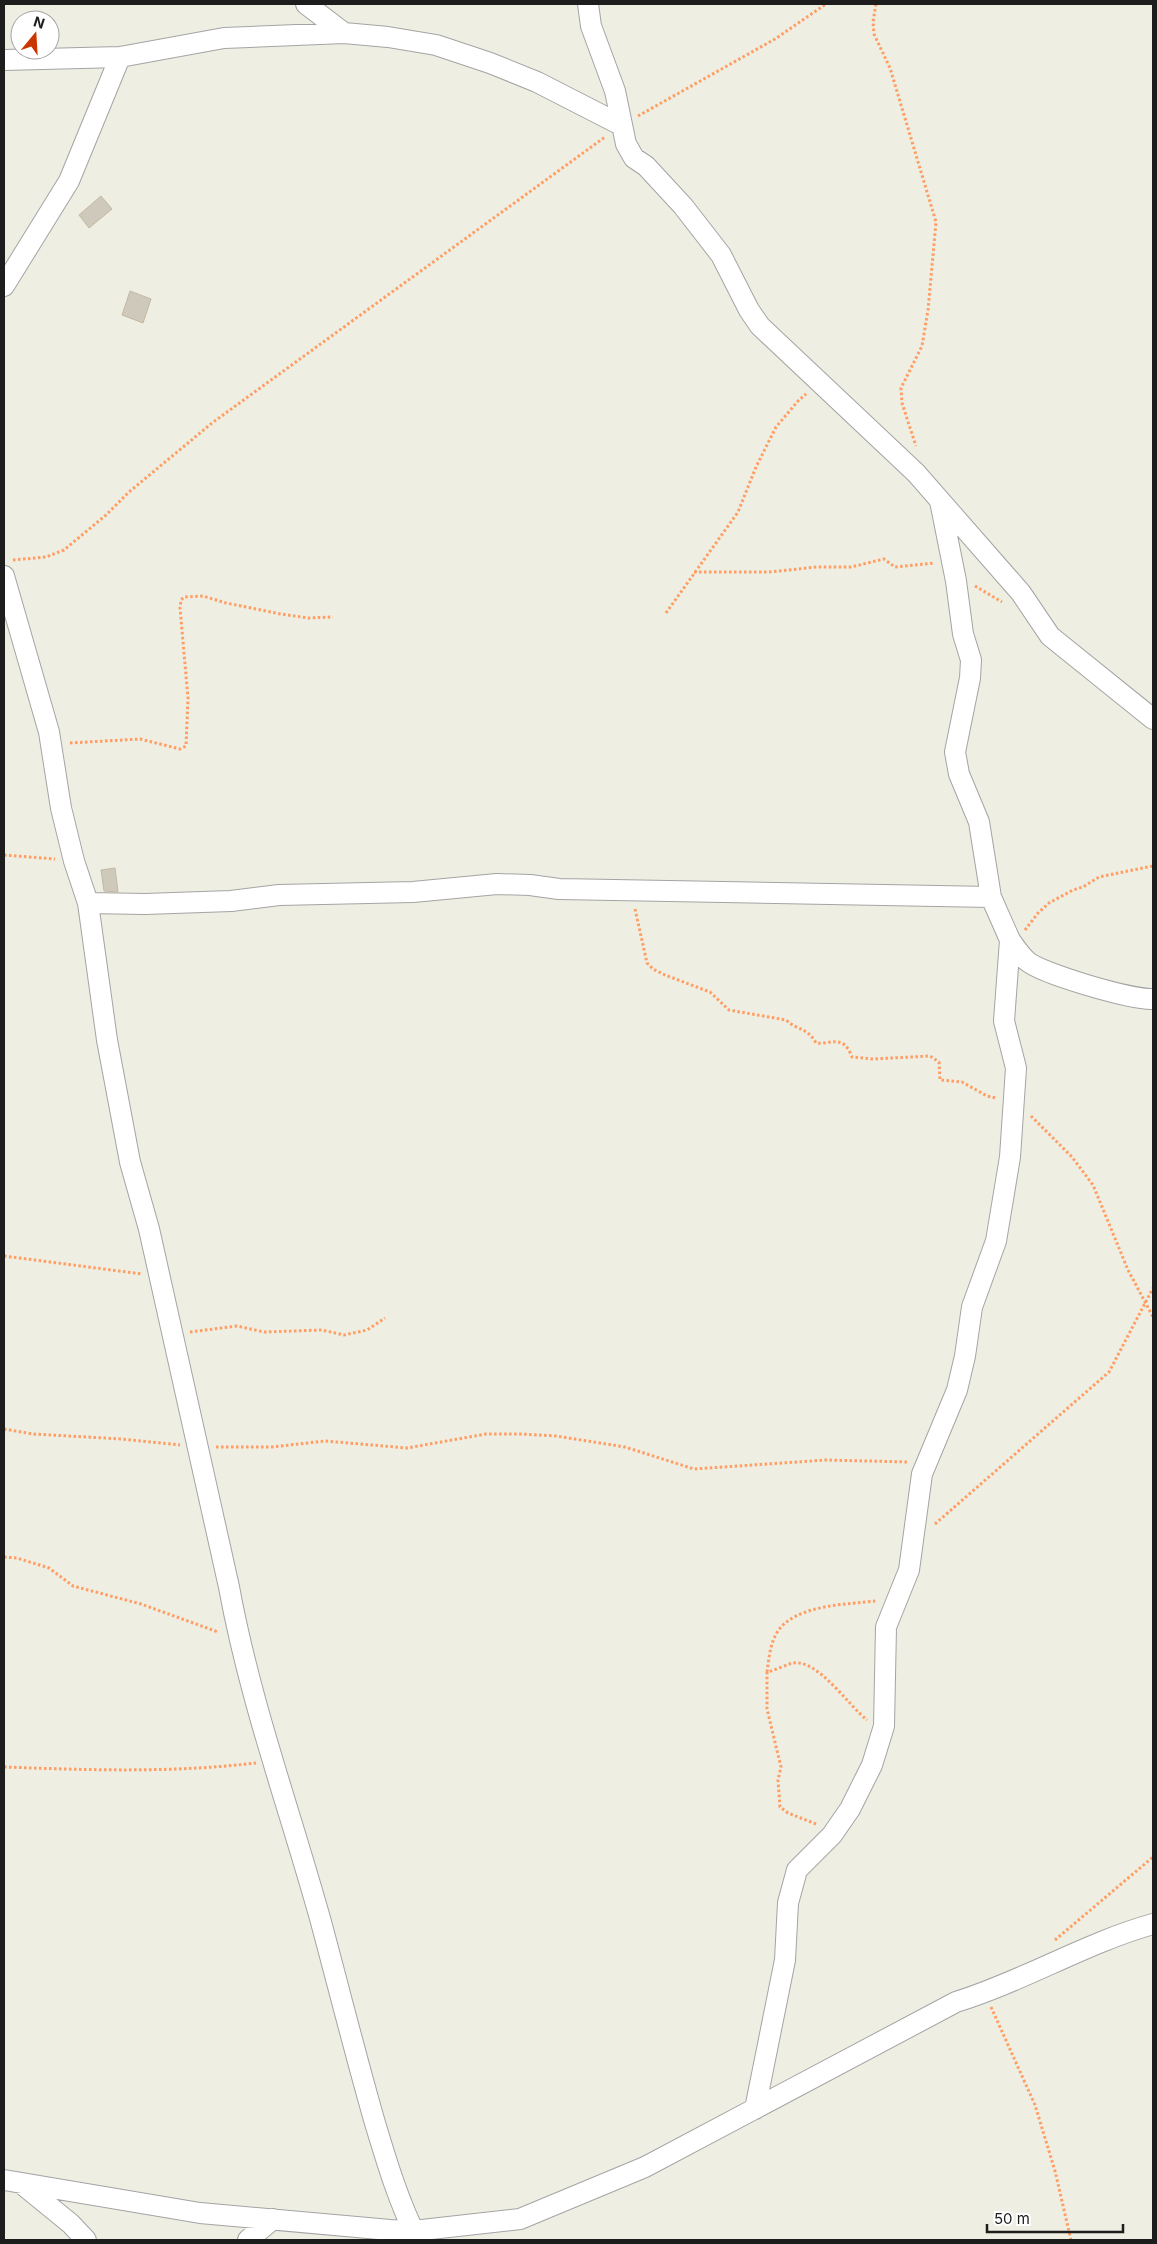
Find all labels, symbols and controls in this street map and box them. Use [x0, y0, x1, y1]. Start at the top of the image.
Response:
north arrow [10, 10, 60, 60]
text: N [31, 12, 47, 32]
scale bar [987, 2202, 1123, 2234]
text: 50 m [994, 2209, 1030, 2228]

